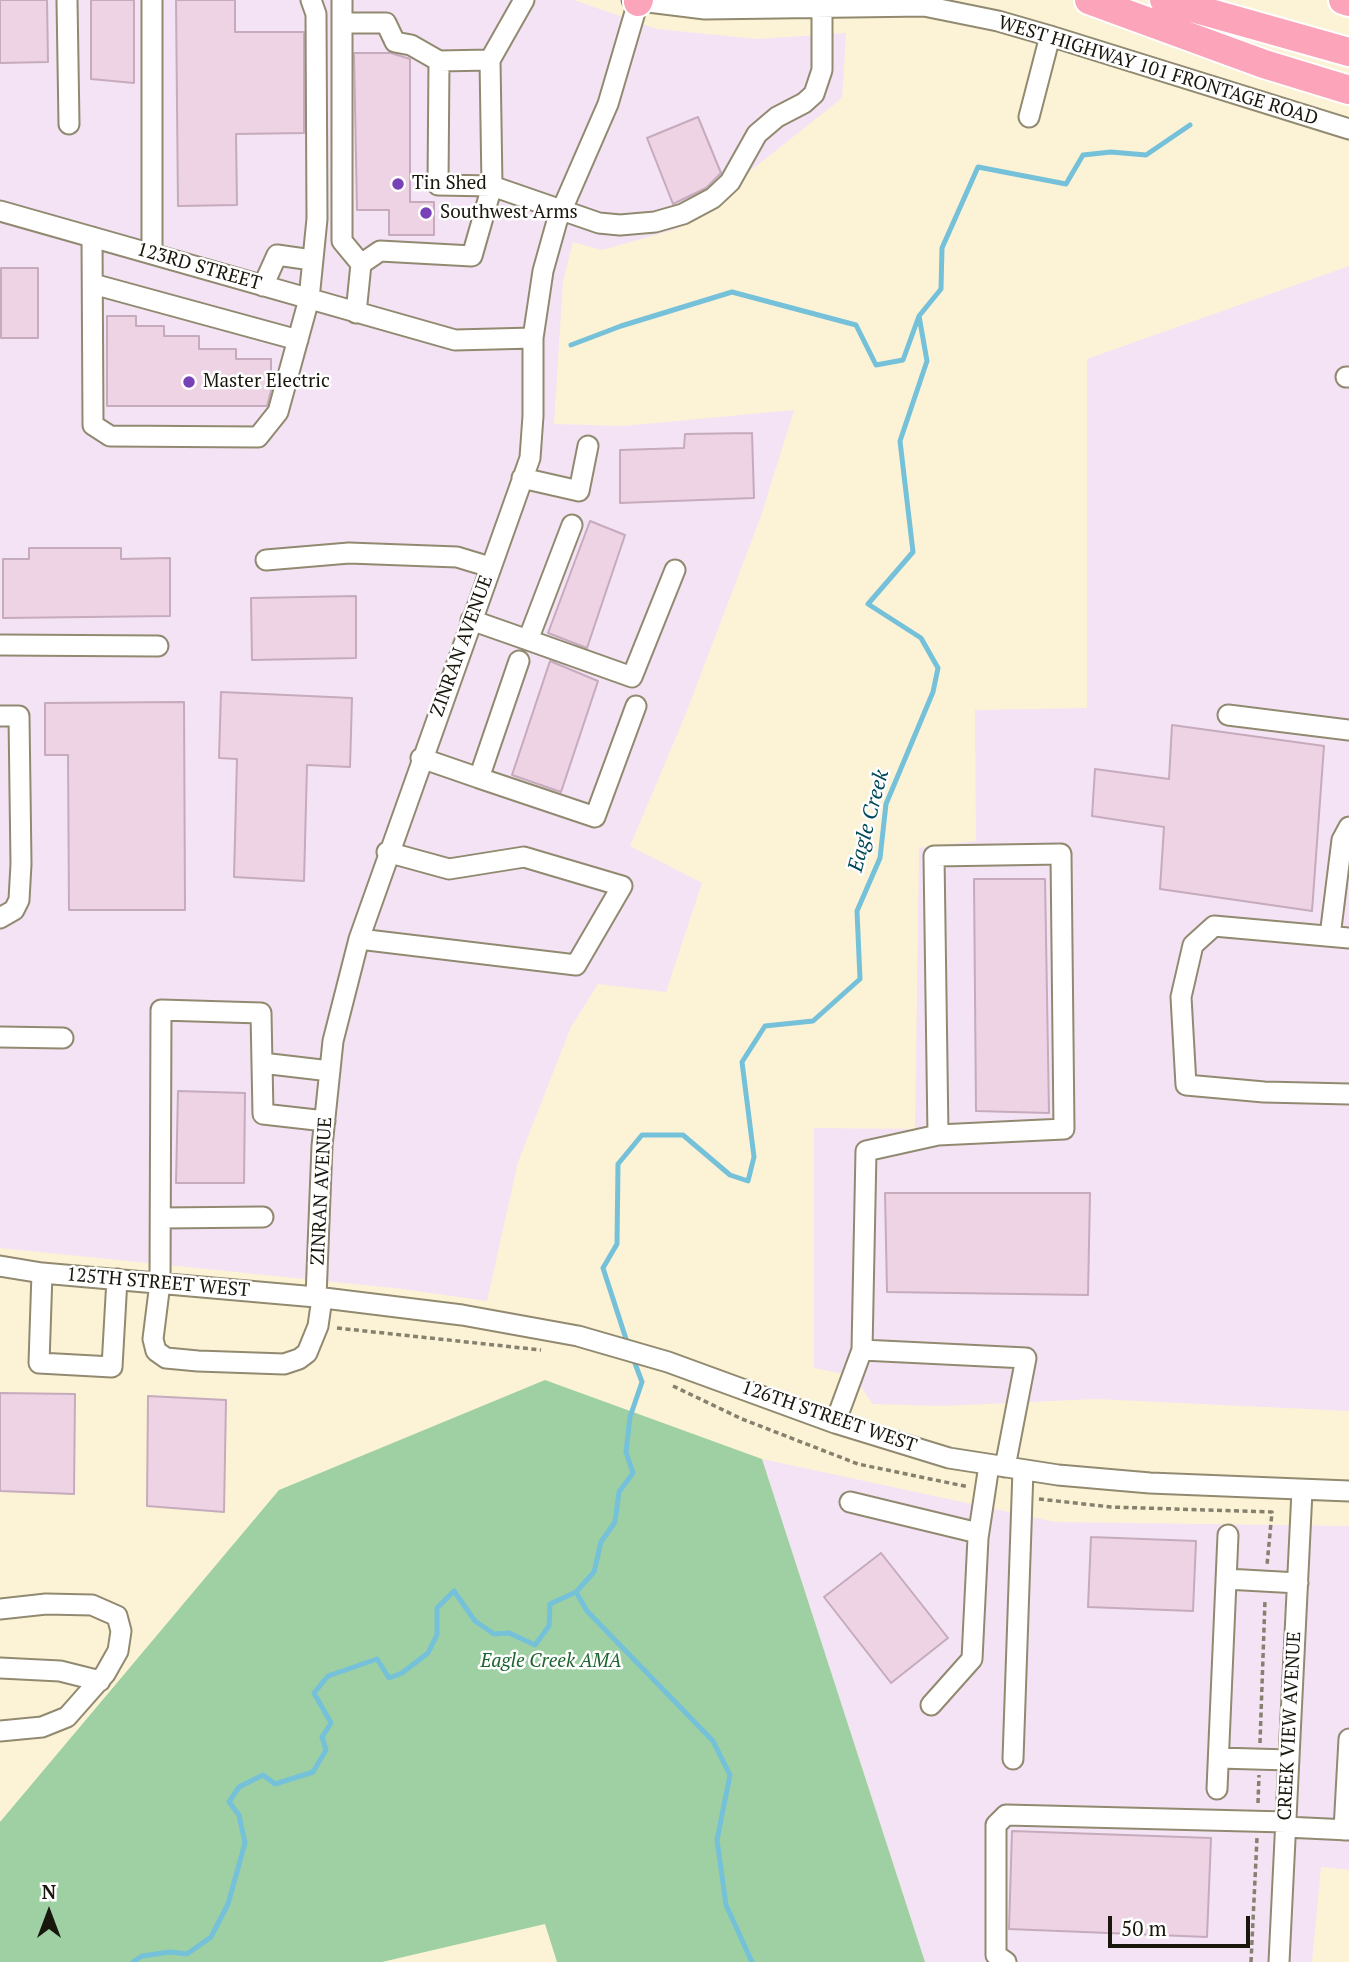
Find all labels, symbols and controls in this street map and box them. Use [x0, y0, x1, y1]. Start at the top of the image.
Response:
street label: WEST HIGHWAY 101 FRONTAGE ROAD [995, 11, 1321, 131]
place label: Tin Shed [412, 173, 487, 195]
marker: Tin Shed [390, 176, 406, 192]
place label: Southwest Arms [440, 202, 578, 224]
marker: Southwest Arms [418, 205, 434, 221]
street label: 123RD STREET [134, 238, 264, 296]
place label: Master Electric [203, 371, 330, 393]
marker: Master Electric [181, 374, 197, 390]
street label: ZINRAN AVENUE [426, 572, 498, 720]
water label: Eagle Creek [843, 767, 895, 875]
street label: ZINRAN AVENUE [307, 1116, 337, 1266]
street label: 125TH STREET WEST [65, 1264, 251, 1302]
street label: 126TH STREET WEST [738, 1376, 920, 1458]
street label: CREEK VIEW AVENUE [1274, 1631, 1306, 1821]
park label: Eagle Creek AMA [480, 1651, 622, 1673]
north arrow [14, 1878, 84, 1948]
text: N [42, 1879, 56, 1904]
scale bar [1111, 1902, 1253, 1946]
text: 50 m [1121, 1914, 1167, 1942]

